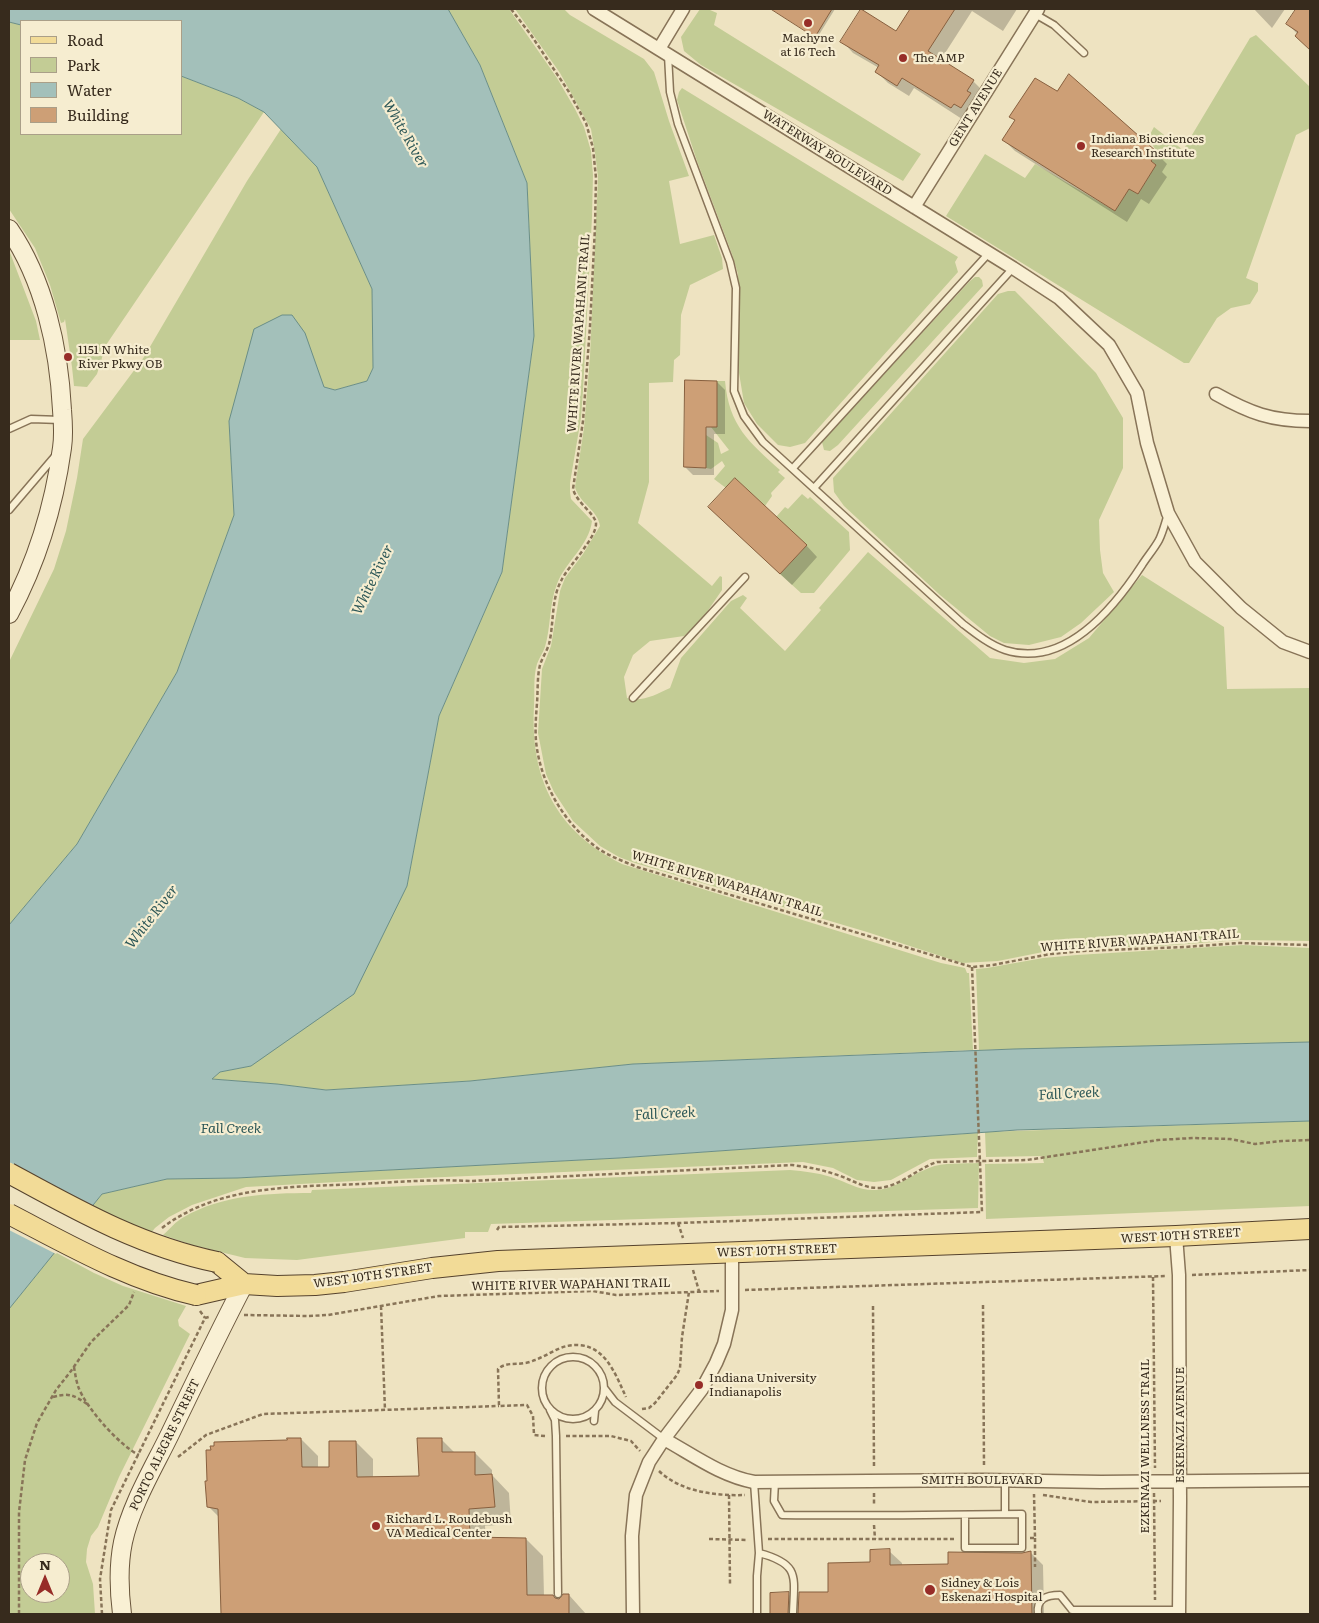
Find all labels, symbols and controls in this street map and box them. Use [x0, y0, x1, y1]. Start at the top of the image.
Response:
marker: Machyne at 16 Tech [802, 17, 814, 29]
legend [20, 20, 182, 135]
text: Road [67, 28, 103, 51]
place label: Machyne at 16 Tech [780, 31, 836, 59]
place label: The AMP [913, 51, 964, 65]
marker: The AMP [897, 52, 909, 64]
text: Park [67, 53, 100, 76]
street label: GENT AVENUE [946, 66, 1006, 150]
text: Water [67, 78, 112, 101]
water label: White River [379, 97, 431, 171]
text: Building [67, 103, 129, 126]
street label: WATERWAY BOULEVARD [760, 107, 894, 199]
place label: Indiana Biosciences Research Institute [1091, 132, 1204, 160]
marker: Indiana Biosciences Research Institute [1075, 140, 1087, 152]
street label: WHITE RIVER WAPAHANI TRAIL [565, 233, 593, 433]
place label: 1151 N White River Pkwy OB [78, 343, 162, 371]
marker: 1151 N White River Pkwy OB [62, 351, 74, 363]
water label: White River [349, 542, 397, 618]
street label: WHITE RIVER WAPAHANI TRAIL [630, 848, 824, 920]
water label: White River [122, 882, 182, 952]
street label: WHITE RIVER WAPAHANI TRAIL [1040, 927, 1240, 955]
water label: Fall Creek [1038, 1084, 1100, 1104]
water label: Fall Creek [634, 1104, 696, 1124]
water label: Fall Creek [201, 1121, 261, 1137]
street label: WEST 10TH STREET [1121, 1226, 1241, 1246]
street label: WEST 10TH STREET [717, 1242, 837, 1260]
street label: WEST 10TH STREET [312, 1260, 434, 1292]
street label: WHITE RIVER WAPAHANI TRAIL [471, 1276, 671, 1294]
street label: EZKENAZI WELLNESS TRAIL [1138, 1358, 1152, 1534]
street label: ESKENAZI AVENUE [1173, 1367, 1187, 1483]
place label: Indiana University Indianapolis [709, 1371, 817, 1399]
street label: PORTO ALEGRE STREET [127, 1377, 203, 1513]
marker: Indiana University Indianapolis [693, 1379, 705, 1391]
street label: SMITH BOULEVARD [921, 1473, 1043, 1487]
place label: Richard L. Roudebush VA Medical Center [386, 1512, 512, 1540]
marker: Richard L. Roudebush VA Medical Center [370, 1520, 382, 1532]
north arrow [20, 1553, 70, 1603]
text: N [39, 1554, 51, 1574]
place label: Sidney & Lois Eskenazi Hospital [941, 1576, 1042, 1604]
marker: Sidney & Lois Eskenazi Hospital [923, 1583, 937, 1597]

